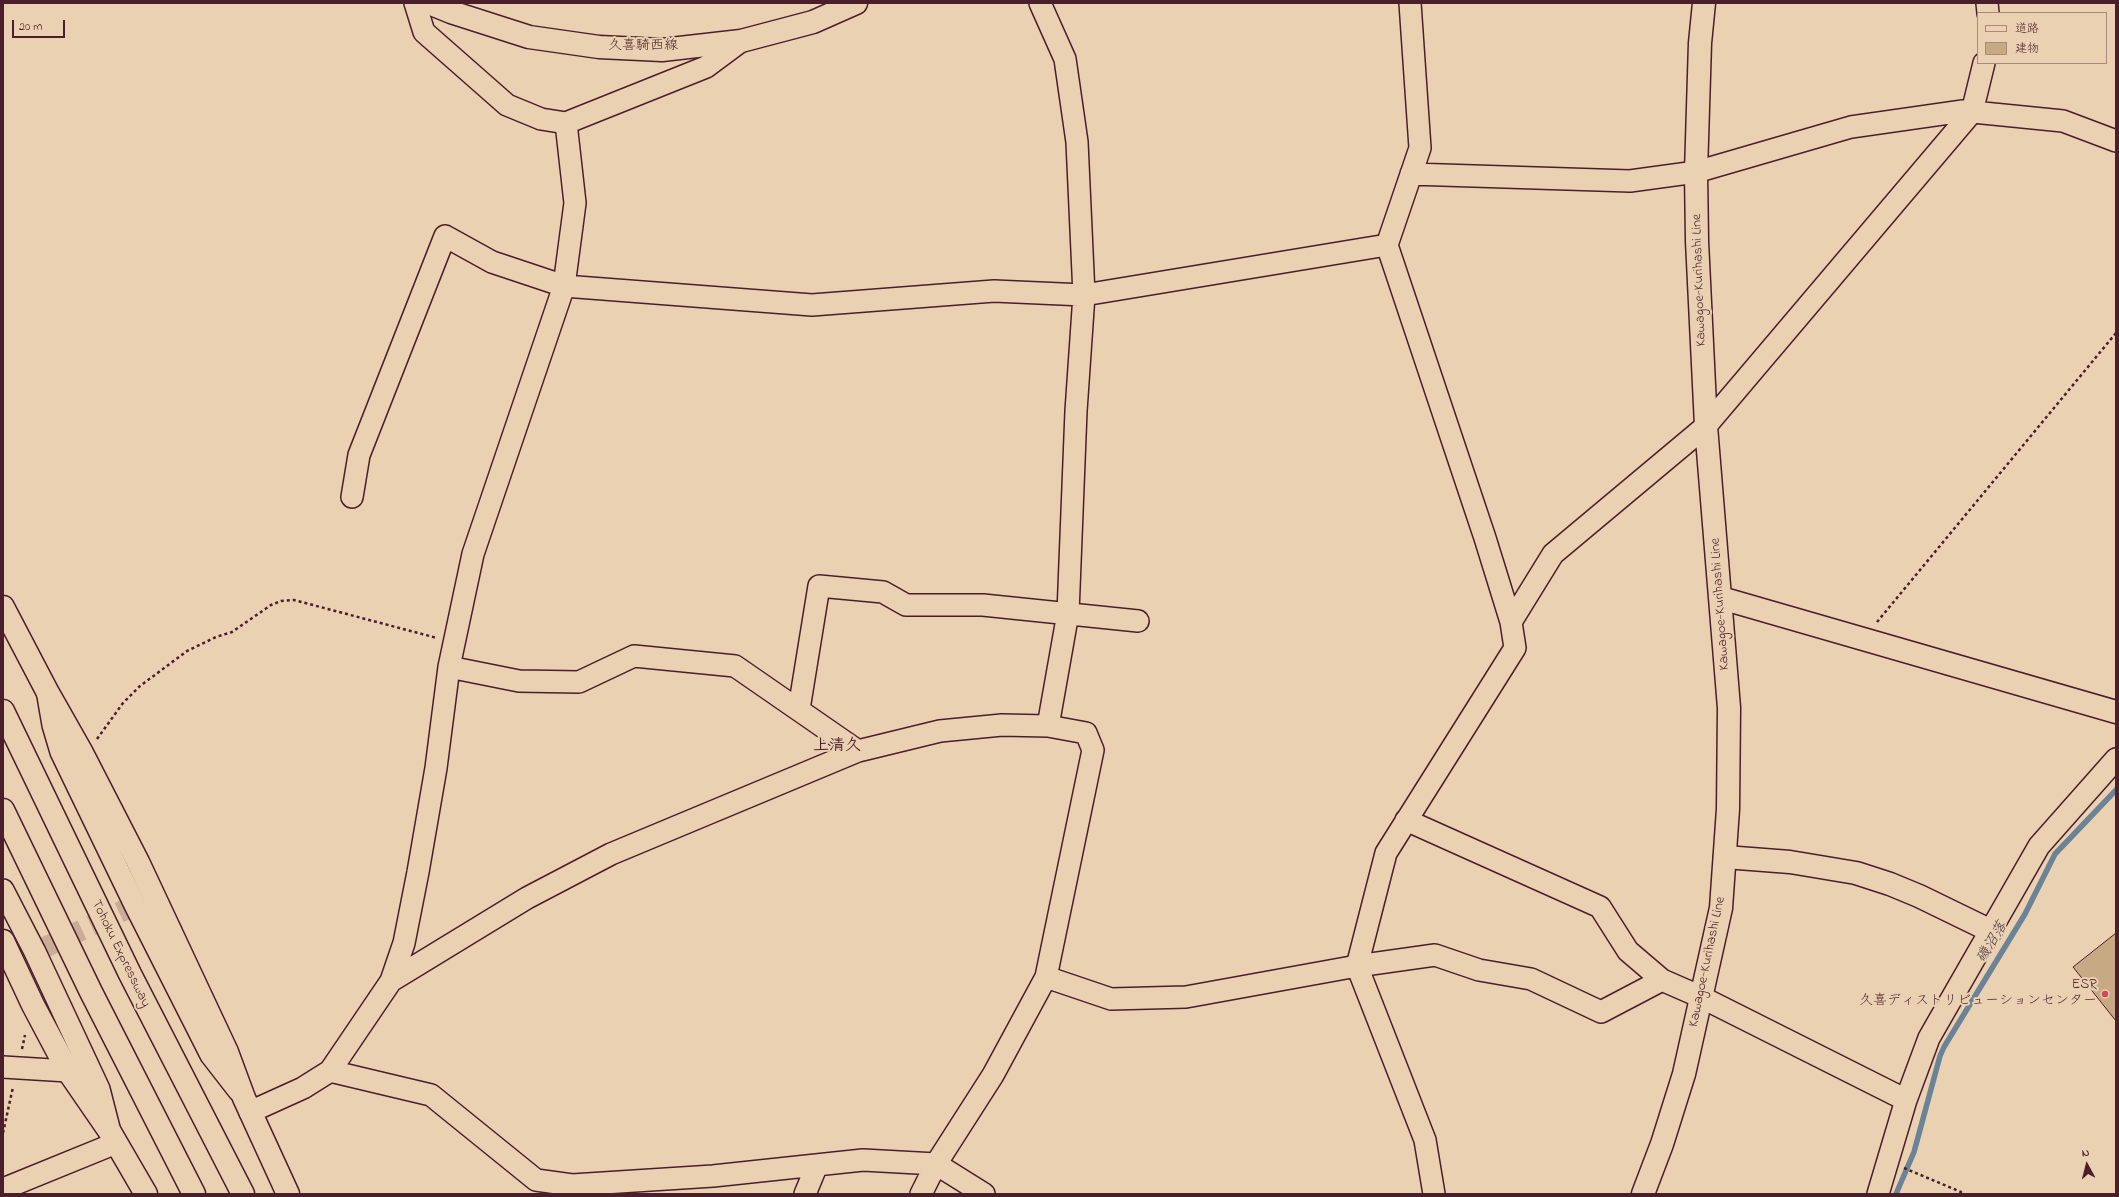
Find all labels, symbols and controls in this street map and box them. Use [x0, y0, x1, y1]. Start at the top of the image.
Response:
scale bar [14, 12, 67, 38]
legend [1977, 12, 2107, 64]
text: 20 m [19, 18, 42, 36]
text: 道路 [2015, 20, 2039, 38]
street label: 久喜騎西線 [608, 39, 678, 55]
text: 建物 [2015, 40, 2039, 58]
street label: Kawagoe-Kurihashi Line [1689, 213, 1711, 347]
street label: Kawagoe-Kurihashi Line [1708, 537, 1734, 671]
district label: 上清久 [813, 737, 861, 757]
street label: Kawagoe-Kurihashi Line [1686, 895, 1730, 1029]
street label: Tohoku Expressway [87, 898, 153, 1010]
water label: 磯沼落 [1974, 919, 2012, 967]
place label: ESR 久喜ディストリビューションセンター [1859, 978, 2097, 1010]
marker: ESR 久喜ディストリビューションセンター [2100, 989, 2110, 999]
north arrow [2067, 1145, 2107, 1185]
text: N [2081, 1145, 2090, 1161]

